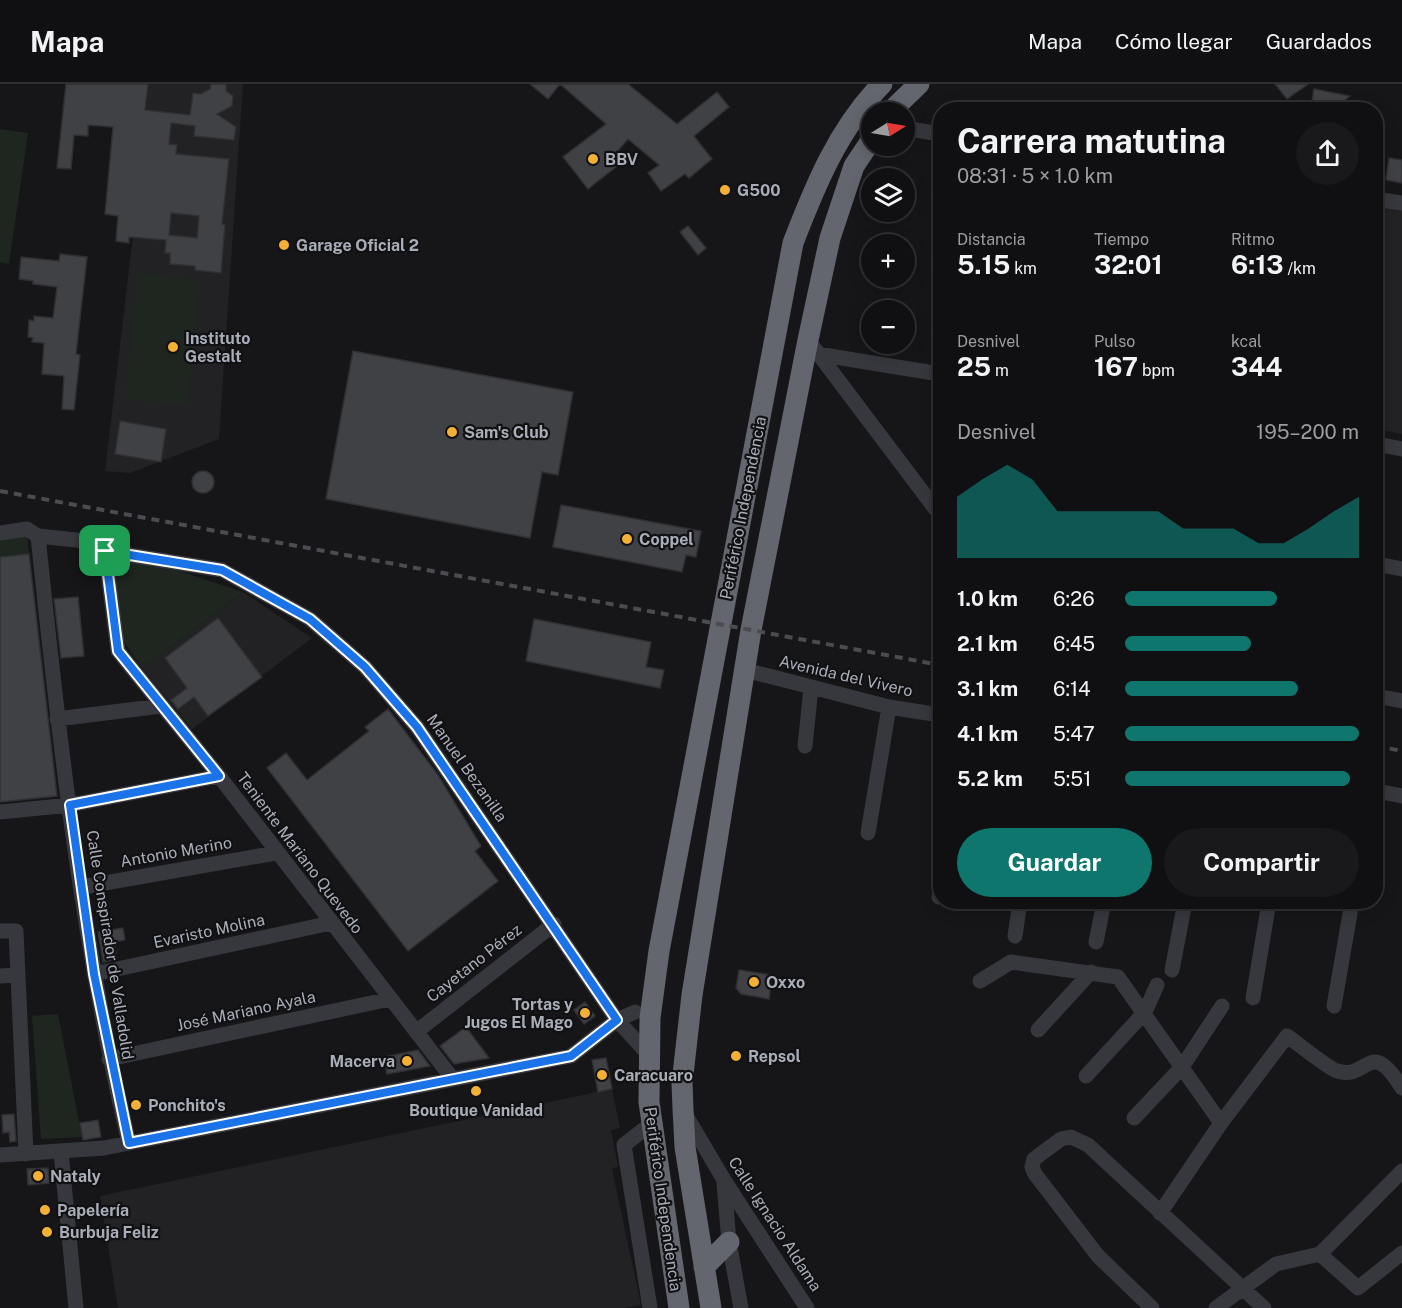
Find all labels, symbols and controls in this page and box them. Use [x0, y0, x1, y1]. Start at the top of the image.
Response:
text: Mapa [30, 25, 104, 58]
text: Mapa [1028, 29, 1082, 54]
text: Cómo llegar [1115, 29, 1233, 54]
text: Guardados [1266, 29, 1372, 54]
north arrow [861, 102, 915, 156]
map controls [861, 102, 915, 354]
text: Carrera matutina [957, 122, 1226, 160]
button: share [1296, 122, 1359, 185]
place label: BBV [605, 150, 638, 169]
marker: BBV [586, 152, 600, 166]
text: 08:31 · 5 × 1.0 km [957, 164, 1113, 188]
button: layers [861, 168, 915, 222]
place label: G500 [737, 181, 781, 200]
marker: G500 [718, 183, 732, 197]
text: Distancia [957, 230, 1026, 249]
text: Tiempo [1094, 230, 1149, 249]
text: Ritmo [1231, 230, 1275, 249]
button: + [861, 234, 915, 288]
place label: Garage Oficial 2 [296, 236, 419, 255]
marker: Garage Oficial 2 [277, 238, 291, 252]
text: 5.15 [957, 249, 1010, 280]
text: 32:01 [1094, 249, 1163, 280]
text: 6:13 [1231, 249, 1284, 280]
text: km [1010, 259, 1037, 278]
text: /km [1284, 259, 1316, 278]
button: − [861, 300, 915, 354]
place label: Instituto Gestalt [185, 329, 250, 366]
text: Desnivel [957, 332, 1020, 351]
text: Pulso [1094, 332, 1135, 351]
text: kcal [1231, 332, 1262, 351]
marker: Instituto Gestalt [166, 340, 180, 354]
text: 25 [957, 351, 991, 382]
text: 167 [1094, 351, 1138, 382]
text: 344 [1231, 351, 1282, 382]
text: m [991, 361, 1009, 380]
text: bpm [1138, 361, 1175, 380]
street label: Periférico Independencia [716, 415, 770, 601]
text: Desnivel [957, 420, 1036, 444]
text: 195–200 m [1256, 420, 1359, 444]
place label: Sam's Club [464, 423, 549, 442]
marker: Sam's Club [445, 425, 459, 439]
pin [79, 525, 130, 576]
place label: Coppel [639, 530, 694, 549]
marker: Coppel [620, 532, 634, 546]
icon: arrive [88, 534, 121, 567]
text: 1.0 km [957, 587, 1018, 611]
text: 6:26 [1053, 587, 1095, 611]
text: 2.1 km [957, 632, 1018, 656]
text: 6:45 [1053, 632, 1095, 656]
street label: Avenida del Vivero [777, 651, 915, 701]
text: 3.1 km [957, 677, 1018, 701]
text: 6:14 [1053, 677, 1091, 701]
street label: Manuel Bezanilla [423, 710, 511, 826]
text: 4.1 km [957, 722, 1018, 746]
text: 5:47 [1053, 722, 1095, 746]
text: 5.2 km [957, 767, 1023, 791]
text: 5:51 [1053, 767, 1091, 791]
street label: Teniente Mariano Quevedo [233, 769, 367, 937]
button: Guardar [957, 828, 1152, 897]
button: Compartir [1164, 828, 1359, 897]
street label: Calle Conspirador de Valladolid [82, 829, 138, 1061]
street label: Antonio Merino [119, 833, 233, 871]
street label: Evaristo Molina [152, 910, 266, 952]
street label: Cayetano Pérez [423, 920, 526, 1006]
place label: Oxxo [766, 973, 805, 992]
marker: Oxxo [747, 975, 761, 989]
street label: José Mariano Ayala [175, 987, 317, 1035]
place label: Tortas y Jugos El Mago [464, 995, 573, 1032]
marker: Tortas y Jugos El Mago [578, 1006, 592, 1020]
place label: Repsol [748, 1047, 801, 1066]
marker: Repsol [729, 1049, 743, 1063]
place label: Macerva [329, 1052, 395, 1071]
marker: Macerva [400, 1054, 414, 1068]
place label: Caracuaro [614, 1066, 693, 1085]
marker: Caracuaro [595, 1068, 609, 1082]
marker: Boutique Vanidad [469, 1084, 483, 1098]
place label: Ponchito's [148, 1096, 226, 1115]
marker: Ponchito's [129, 1098, 143, 1112]
place label: Boutique Vanidad [409, 1101, 543, 1120]
street label: Periférico Independencia [641, 1106, 685, 1292]
street label: Calle Ignacio Aldama [724, 1153, 826, 1295]
place label: Nataly [50, 1167, 101, 1186]
marker: Nataly [31, 1169, 45, 1183]
place label: Papelería [57, 1201, 129, 1220]
marker: Papelería [38, 1203, 52, 1217]
place label: Burbuja Feliz [59, 1223, 159, 1242]
marker: Burbuja Feliz [40, 1225, 54, 1239]

